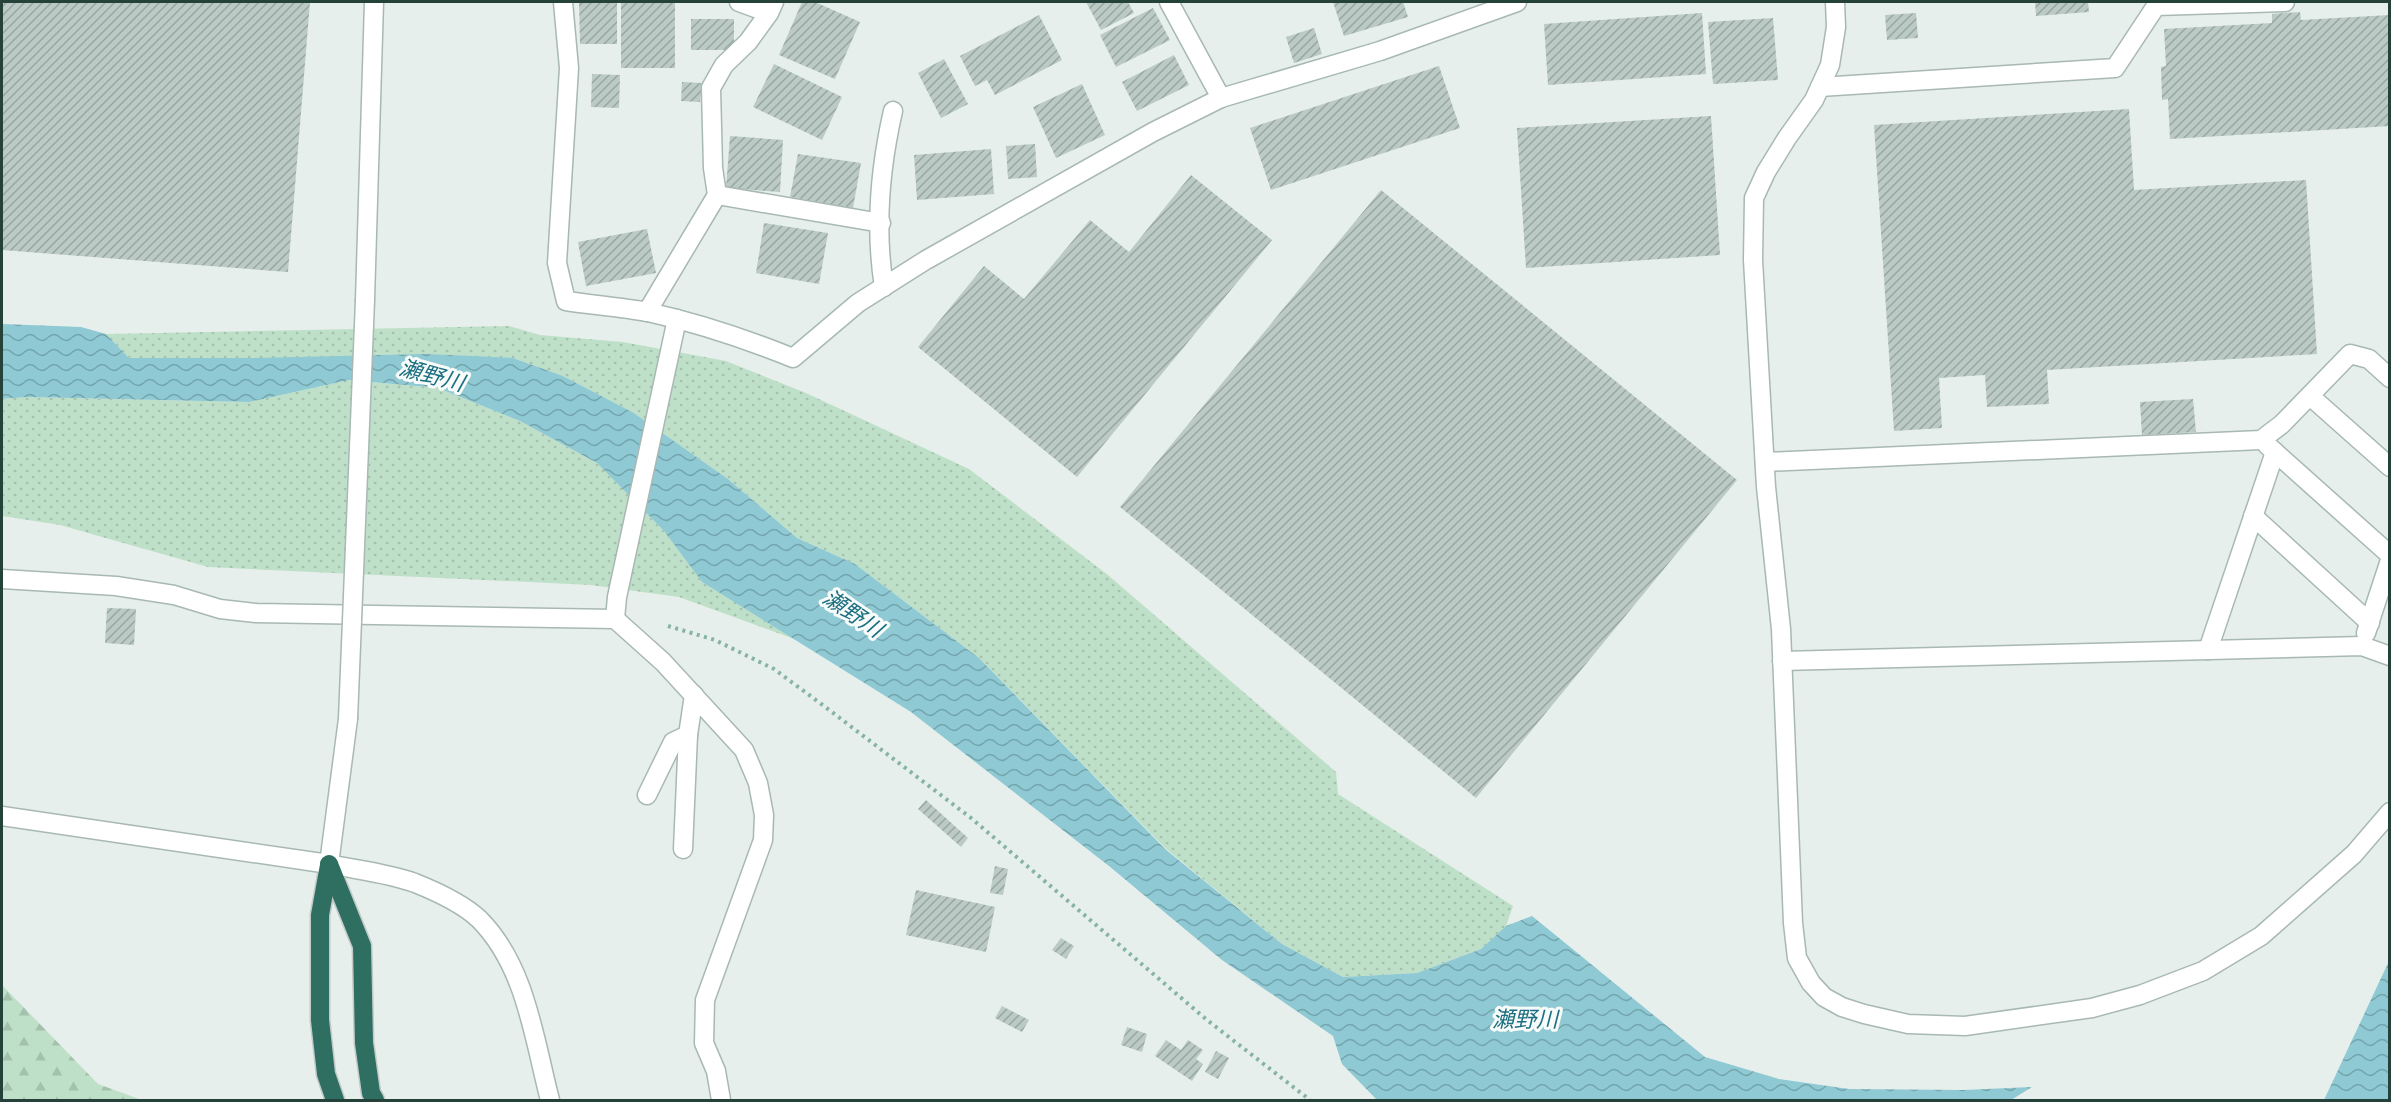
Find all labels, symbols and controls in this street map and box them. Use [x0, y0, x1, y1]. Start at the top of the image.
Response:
water label: 瀬野川 [397, 354, 469, 397]
water label: 瀬野川 [818, 584, 889, 643]
water label: 瀬野川 [1492, 1006, 1560, 1032]

